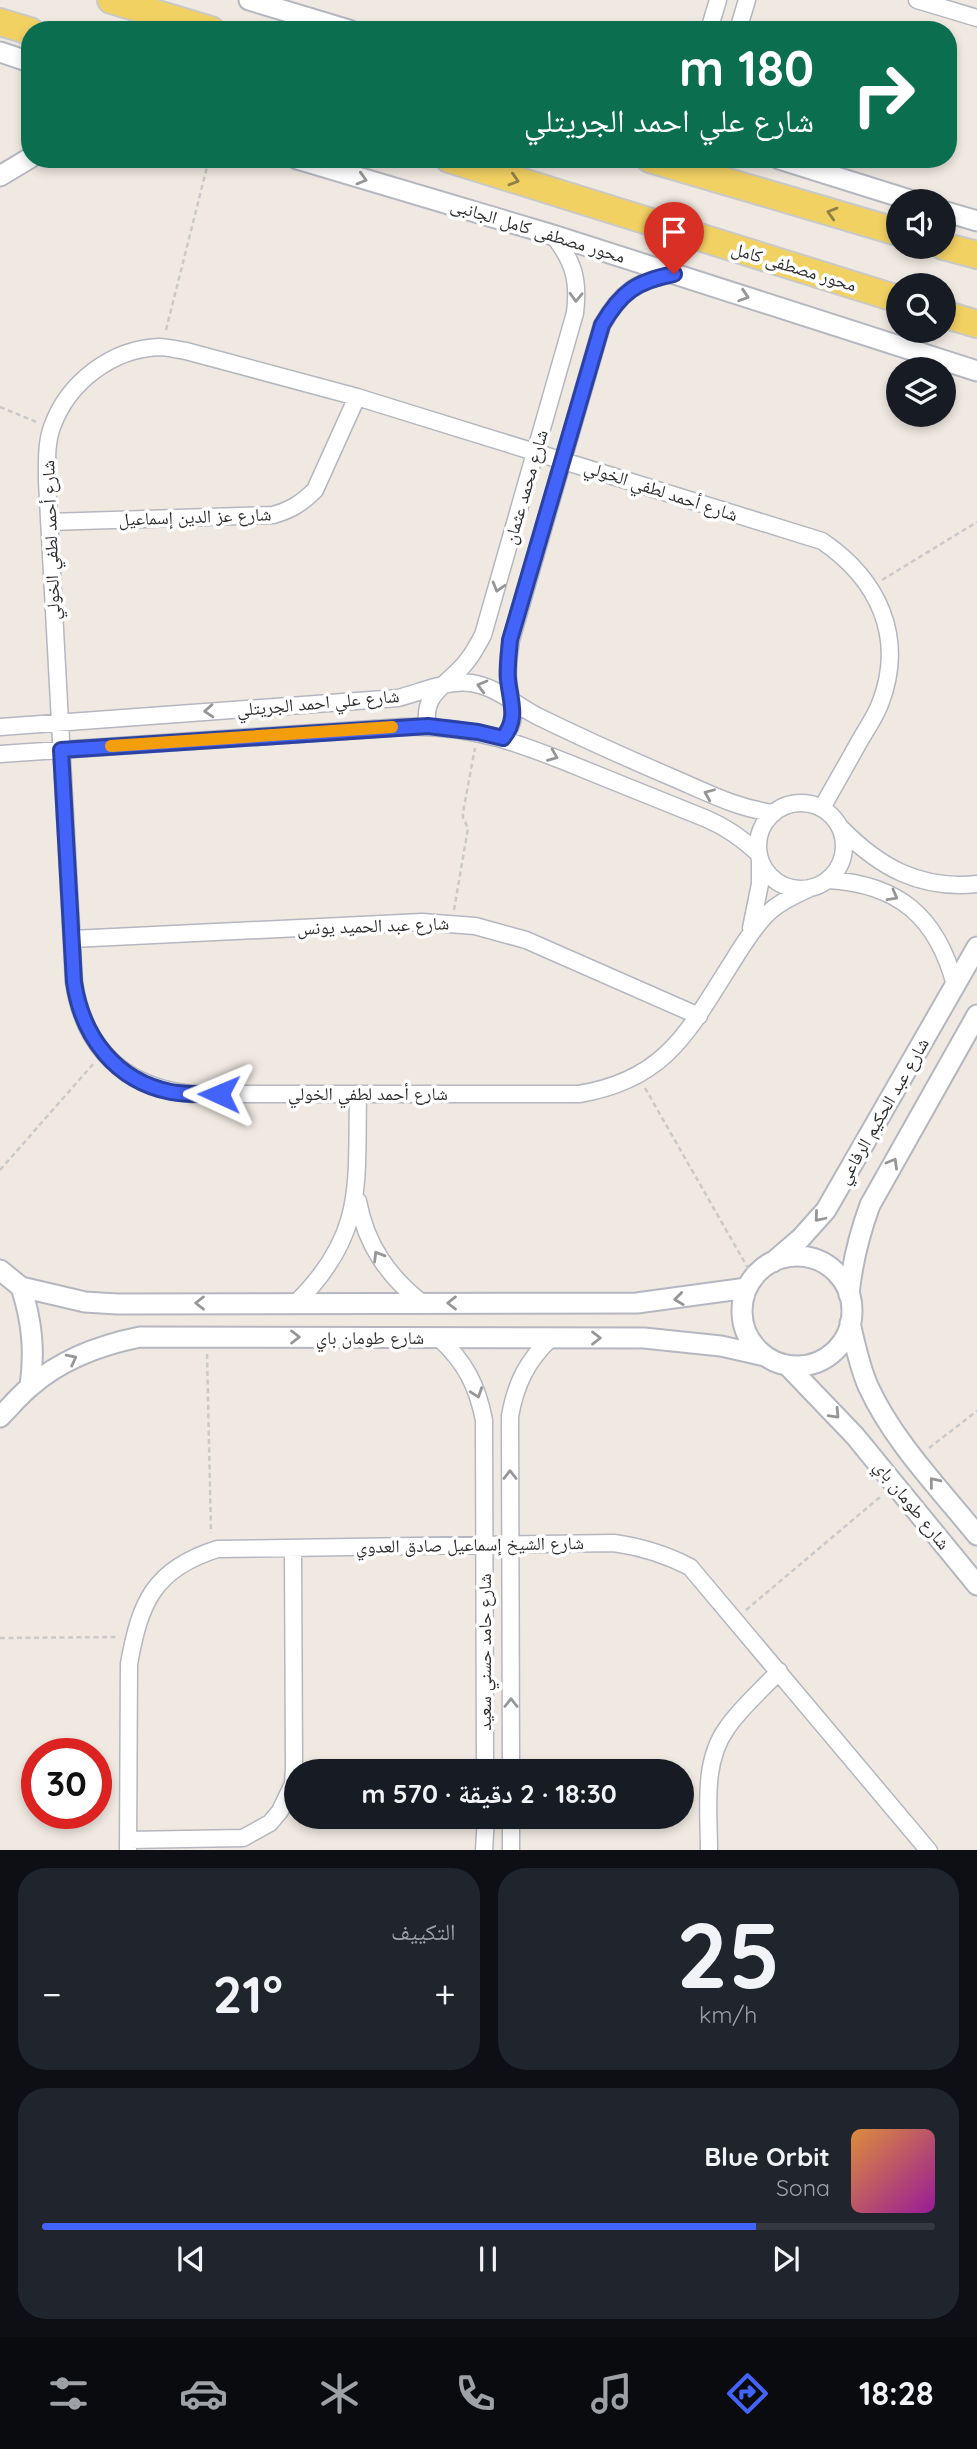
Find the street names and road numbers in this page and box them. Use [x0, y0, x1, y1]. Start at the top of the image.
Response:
street label: محور مصطفى كامل الجانبى [448, 193, 628, 268]
street label: محور مصطفى كامل [729, 237, 859, 296]
street label: شارع محمد عثمان [498, 427, 553, 547]
street label: شارع أحمد لطفي الخولي [580, 455, 741, 530]
street label: شارع أحمد لطفي الخولي [36, 460, 68, 620]
street label: شارع عز الدين إسماعيل [118, 502, 272, 532]
street label: شارع علي احمد الجريتلي [236, 684, 401, 725]
street label: شارع عبد الحميد يونس [297, 911, 449, 940]
street label: شارع عبد الحكيم الرفاعي [831, 1033, 937, 1190]
street label: شارع أحمد لطفي الخولي [288, 1082, 448, 1109]
street label: شارع طومان باي [316, 1326, 424, 1353]
street label: شارع طومان باي [867, 1455, 955, 1556]
street label: شارع الشيخ إسماعيل صادق العدوي [356, 1531, 584, 1562]
street label: شارع حامد حسني سعيد [473, 1573, 500, 1731]

